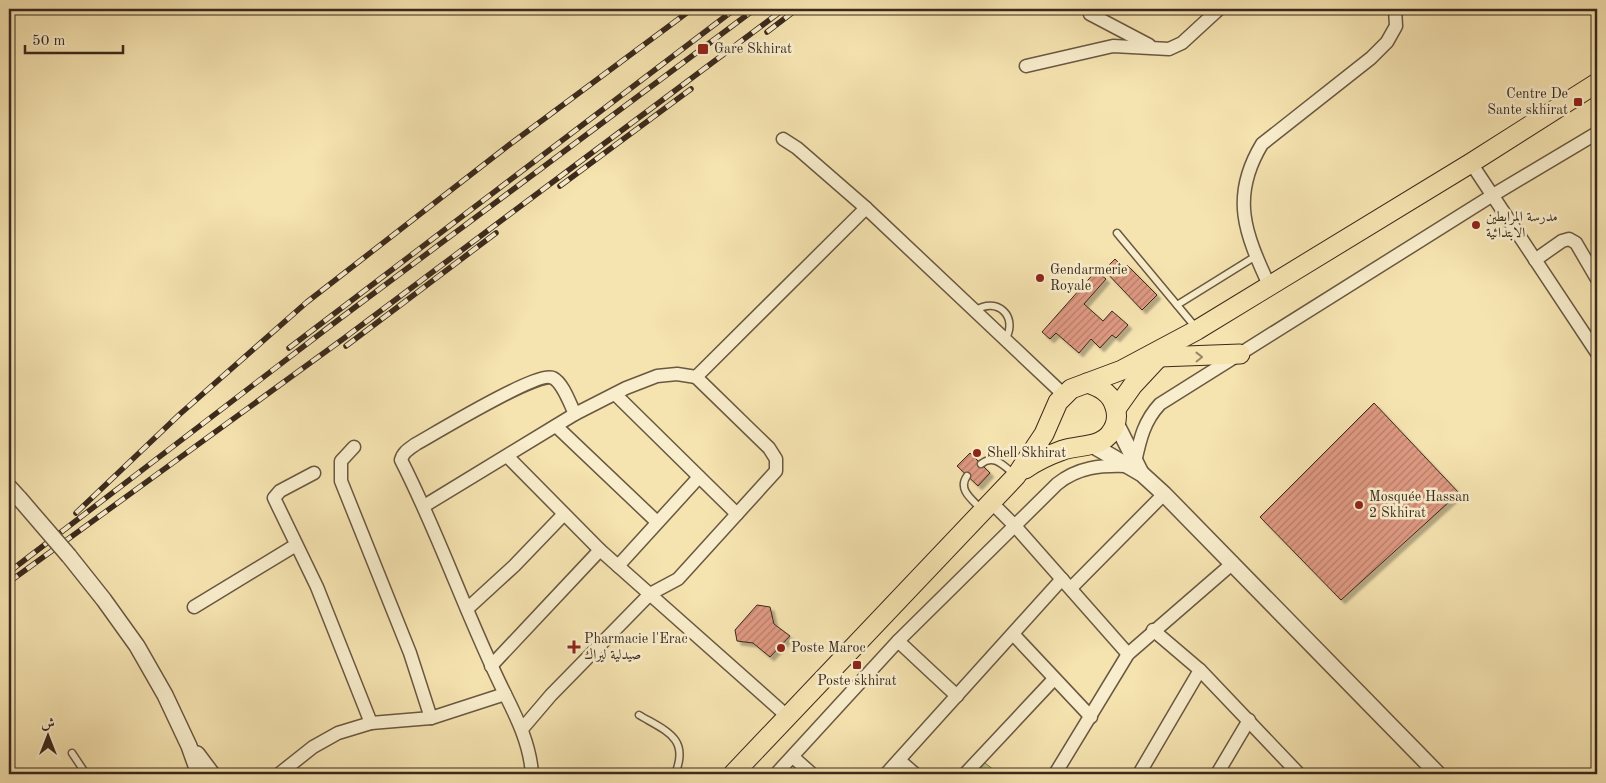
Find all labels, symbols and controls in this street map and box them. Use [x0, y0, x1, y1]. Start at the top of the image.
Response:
scale bar [25, 22, 122, 54]
text: 50 m [32, 34, 66, 49]
marker: Gare Skhirat [696, 42, 710, 56]
place label: Gare Skhirat [714, 42, 792, 56]
place label: Centre De Sante skhirat [1487, 87, 1568, 117]
marker: Centre De Sante skhirat [1572, 96, 1584, 108]
place label: مدرسة المرابطين الابتدائية [1486, 210, 1558, 241]
marker: مدرسة المرابطين الابتدائية [1470, 219, 1482, 231]
place label: Gendarmerie Royale [1050, 263, 1128, 293]
marker: Gendarmerie Royale [1034, 272, 1046, 284]
one-way arrow [1196, 351, 1204, 362]
place label: Shell Skhirat [987, 446, 1066, 460]
marker: Shell Skhirat [971, 447, 983, 459]
place label: Mosquée Hassan 2 Skhirat [1369, 490, 1470, 520]
marker: Mosquée Hassan 2 Skhirat [1353, 499, 1365, 511]
place label: Pharmacie l'Erac صيدلية ليراك [584, 632, 688, 663]
marker: Pharmacie l'Erac صيدلية ليراك [568, 641, 580, 653]
place label: Poste Maroc [791, 641, 866, 655]
marker: Poste Maroc [775, 642, 787, 654]
marker: Poste skhirat [851, 659, 863, 671]
place label: Poste skhirat [817, 674, 897, 688]
north arrow [22, 710, 72, 760]
text: ش [41, 717, 55, 731]

